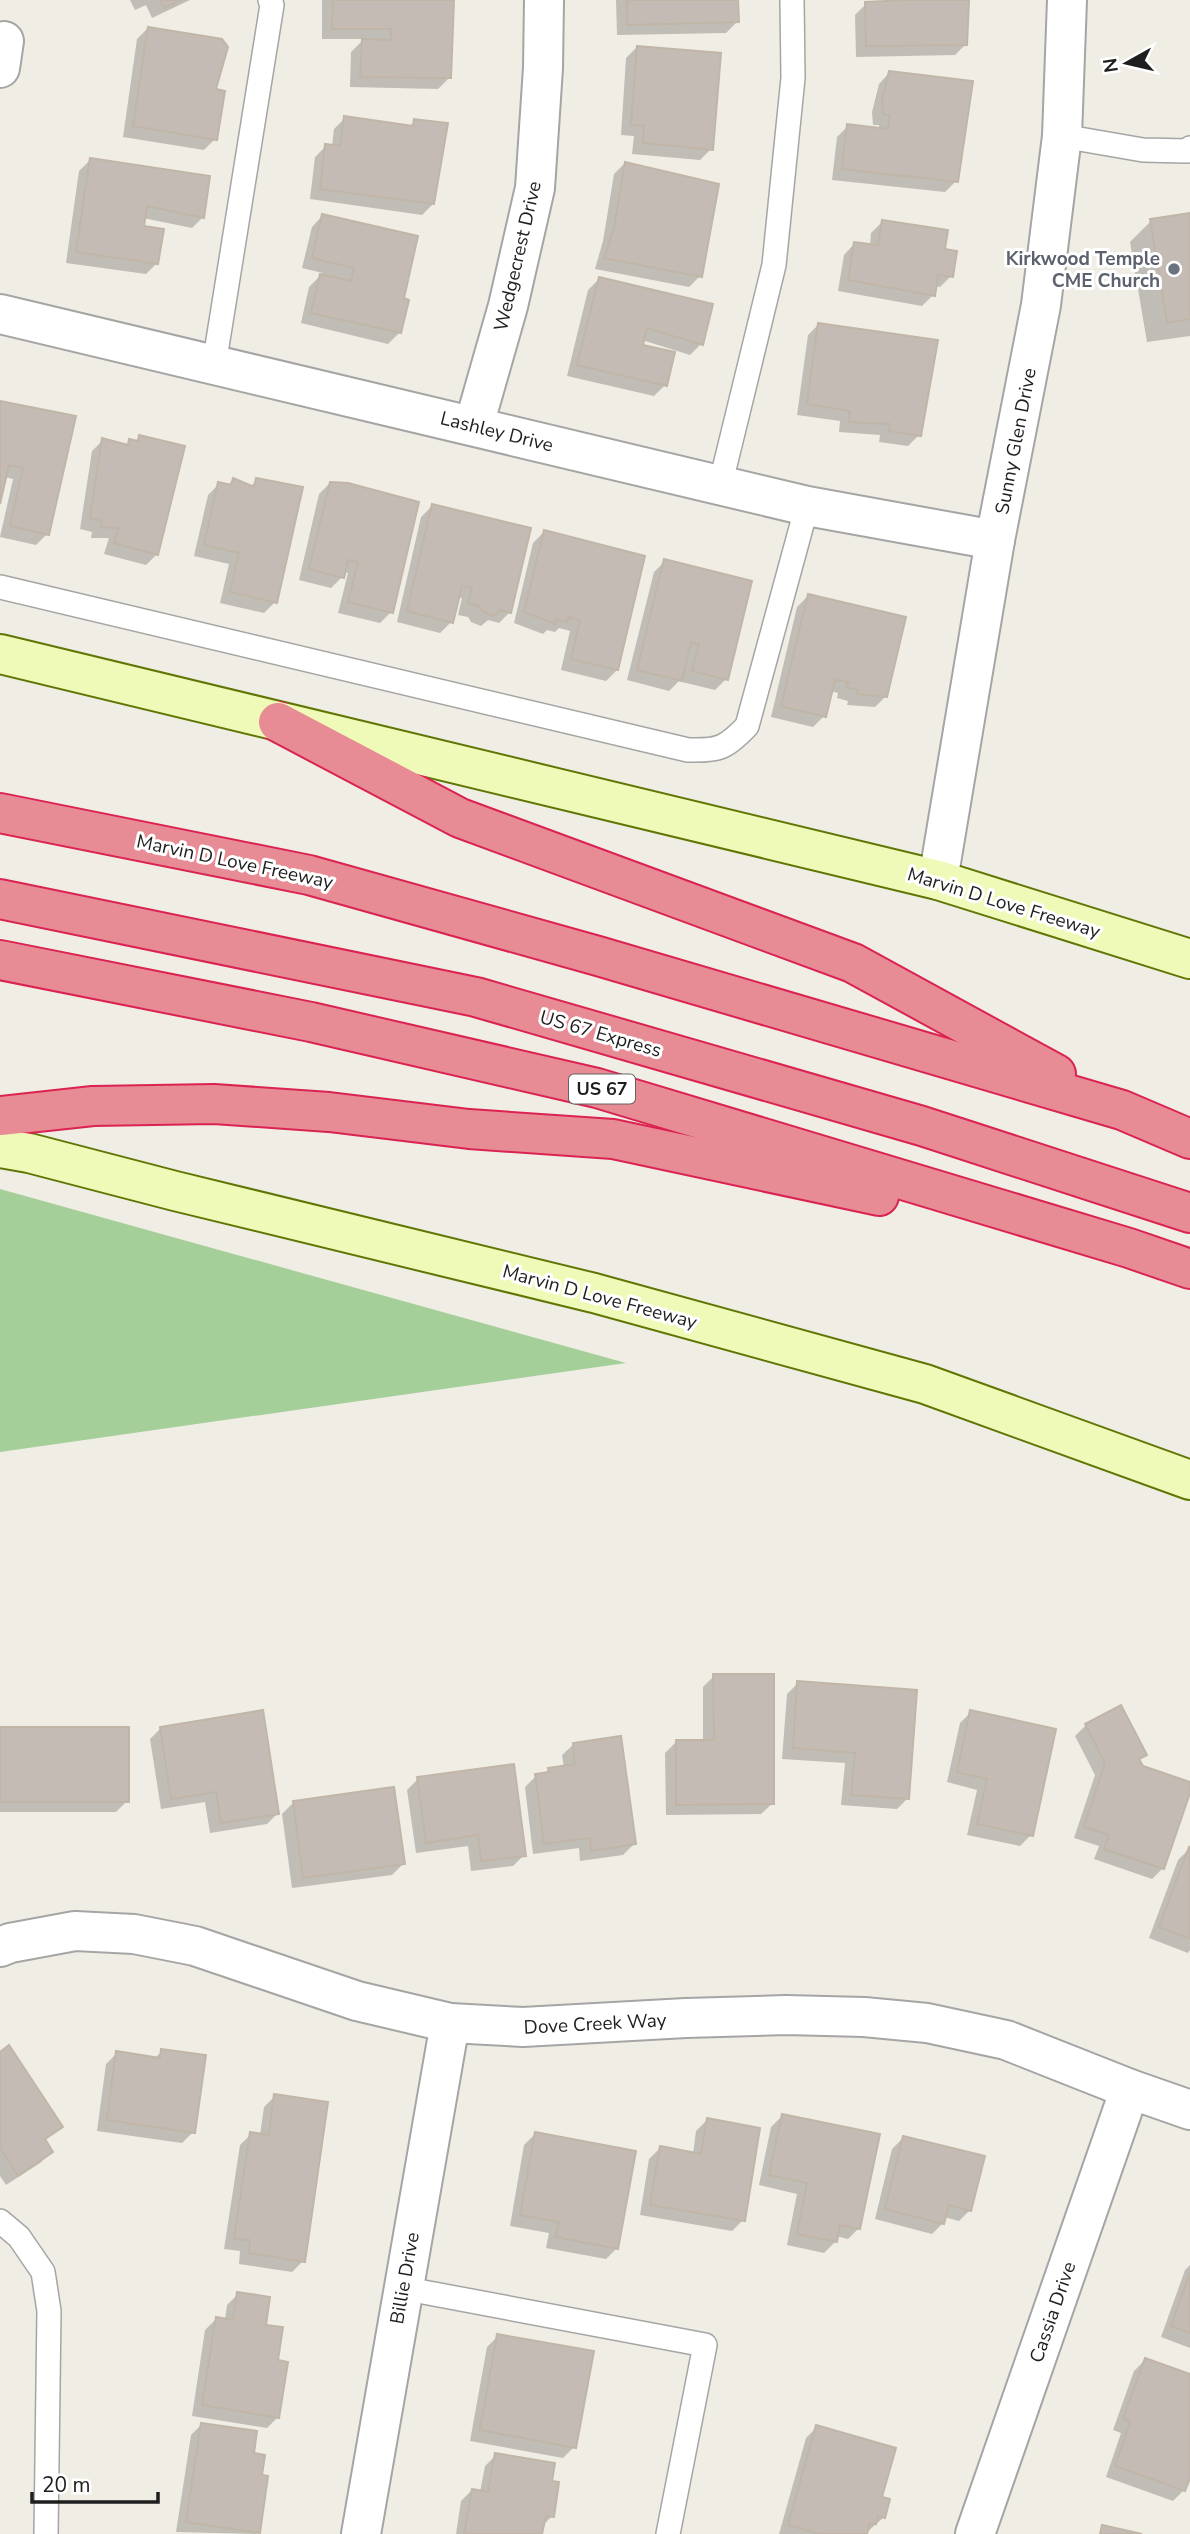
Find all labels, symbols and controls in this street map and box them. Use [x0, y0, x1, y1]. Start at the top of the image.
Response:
north arrow [1092, 28, 1162, 98]
text: N [1097, 56, 1125, 74]
street label: Wedgecrest Drive [488, 179, 548, 334]
place label: Kirkwood Temple CME Church [1006, 246, 1160, 294]
marker: Kirkwood Temple CME Church [1166, 261, 1182, 277]
street label: Sunny Glen Drive [989, 366, 1043, 517]
street label: Lashley Drive [438, 405, 556, 459]
street label: Marvin D Love Freeway [134, 828, 336, 896]
street label: Marvin D Love Freeway [904, 861, 1104, 945]
street label: US 67 Express [537, 1004, 665, 1064]
road number: US 67 [569, 1074, 635, 1104]
street label: Marvin D Love Freeway [500, 1258, 700, 1336]
street label: Dove Creek Way [523, 2007, 667, 2041]
street label: Billie Drive [384, 2230, 426, 2326]
street label: Cassia Drive [1024, 2258, 1082, 2366]
scale bar [32, 2460, 158, 2504]
text: 20 m [42, 2471, 91, 2499]

